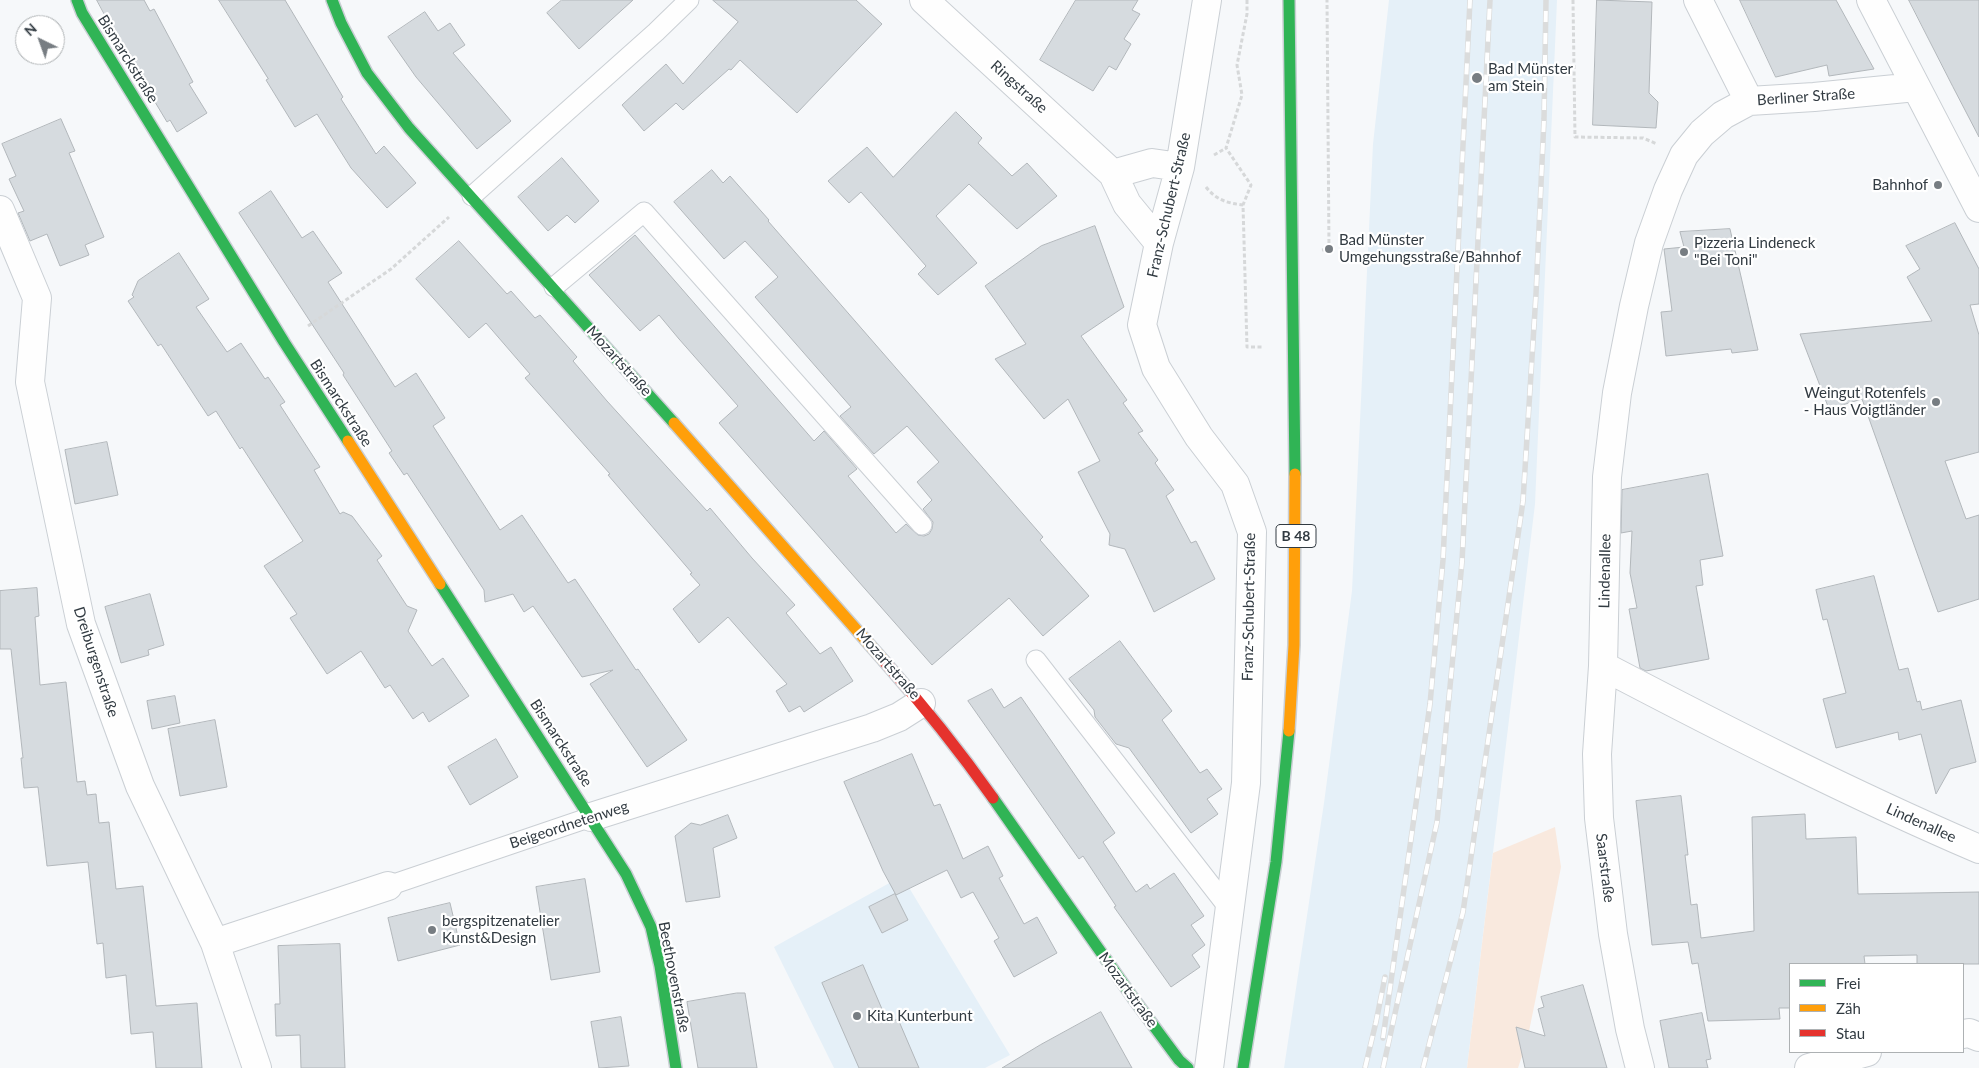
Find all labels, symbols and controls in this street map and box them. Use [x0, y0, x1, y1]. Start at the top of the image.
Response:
street label: Bismarckstraße [94, 12, 162, 106]
north arrow [15, 15, 65, 65]
text: N [21, 19, 40, 39]
street label: Ringstraße [987, 57, 1051, 117]
place label: Bad Münster am Stein [1488, 60, 1573, 95]
marker: Bad Münster am Stein [1470, 71, 1484, 85]
street label: Berliner Straße [1756, 85, 1856, 109]
street label: Franz-Schubert-Straße [1144, 131, 1194, 279]
place label: Bahnhof [1872, 176, 1928, 194]
marker: Bahnhof [1932, 179, 1944, 191]
place label: Bad Münster Umgehungsstraße/Bahnhof [1339, 231, 1521, 266]
place label: Pizzeria Lindeneck "Bei Toni" [1694, 234, 1815, 269]
marker: Bad Münster Umgehungsstraße/Bahnhof [1323, 243, 1335, 255]
marker: Pizzeria Lindeneck "Bei Toni" [1678, 246, 1690, 258]
street label: Mozartstraße [583, 322, 655, 400]
street label: Bismarckstraße [306, 356, 376, 450]
place label: Weingut Rotenfels - Haus Voigtländer [1804, 384, 1926, 419]
marker: Weingut Rotenfels - Haus Voigtländer [1930, 396, 1942, 408]
road number: B 48 [1276, 524, 1316, 548]
street label: Franz-Schubert-Straße [1239, 533, 1259, 681]
street label: Lindenallee [1595, 533, 1615, 609]
street label: Dreiburgenstraße [70, 604, 122, 720]
street label: Mozartstraße [852, 625, 924, 703]
street label: Bismarckstraße [526, 696, 596, 790]
street label: Beigeordnetenweg [507, 797, 631, 853]
street label: Lindenallee [1883, 800, 1959, 846]
street label: Saarstraße [1592, 832, 1618, 904]
place label: bergspitzenatelier Kunst&Design [442, 912, 559, 947]
street label: Beethovenstraße [654, 920, 694, 1034]
marker: bergspitzenatelier Kunst&Design [426, 924, 438, 936]
street label: Mozartstraße [1095, 949, 1161, 1031]
legend [1789, 963, 1964, 1053]
text: Frei [1836, 974, 1861, 992]
text: Zäh [1836, 999, 1861, 1017]
place label: Kita Kunterbunt [867, 1007, 973, 1025]
marker: Kita Kunterbunt [851, 1010, 863, 1022]
text: Stau [1836, 1024, 1865, 1042]

